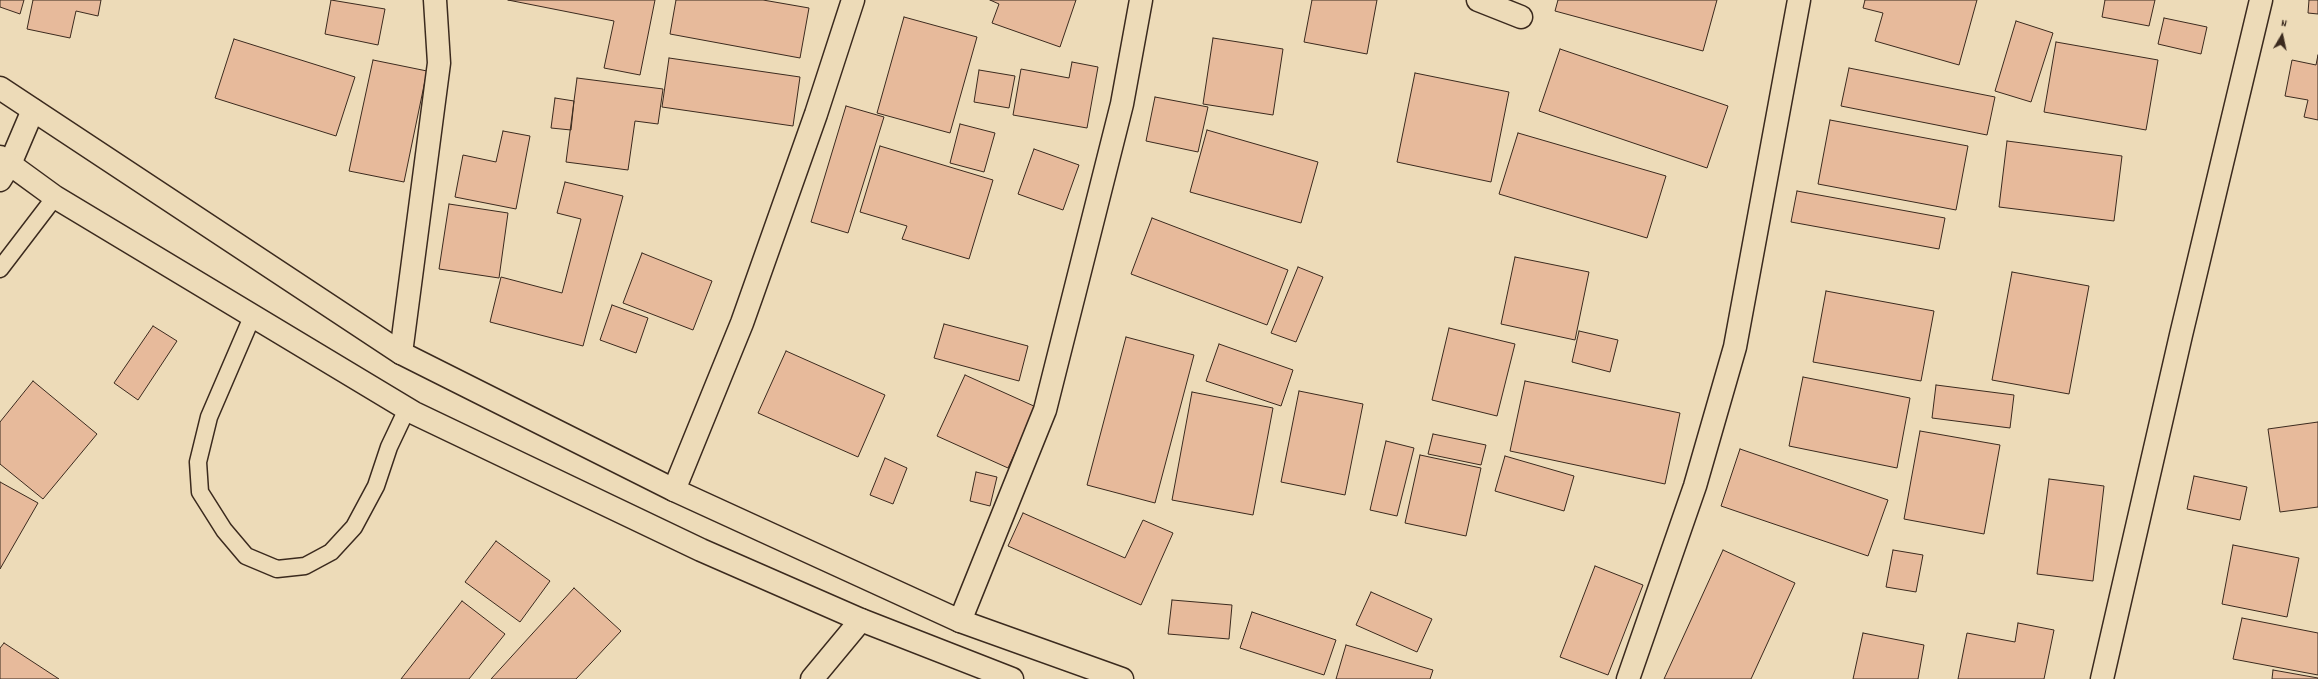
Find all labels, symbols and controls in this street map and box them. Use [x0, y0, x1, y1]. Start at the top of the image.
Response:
north arrow [2262, 16, 2302, 56]
text: N [2280, 16, 2288, 32]

